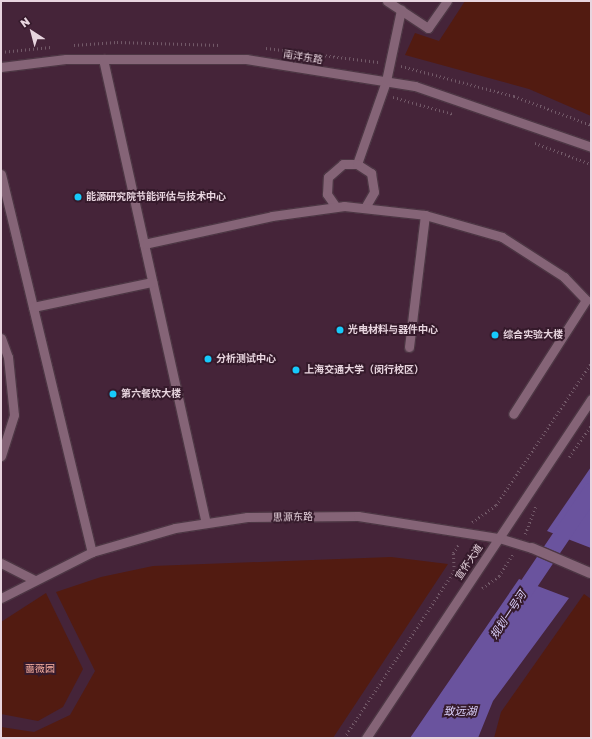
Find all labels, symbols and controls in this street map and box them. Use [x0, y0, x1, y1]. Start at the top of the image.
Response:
north arrow [12, 12, 52, 52]
text: N [17, 14, 32, 30]
street label: 南洋东路 [282, 48, 324, 66]
place label: 能源研究院节能评估与技术中心 [86, 191, 226, 203]
marker: 能源研究院节能评估与技术中心 [73, 192, 83, 202]
place label: 光电材料与器件中心 [348, 324, 438, 336]
marker: 光电材料与器件中心 [335, 325, 345, 335]
place label: 综合实验大楼 [503, 329, 563, 341]
marker: 综合实验大楼 [490, 330, 500, 340]
place label: 分析测试中心 [216, 353, 276, 365]
marker: 分析测试中心 [203, 354, 213, 364]
place label: 上海交通大学（闵行校区） [304, 364, 424, 376]
marker: 上海交通大学（闵行校区） [291, 365, 301, 375]
place label: 第六餐饮大楼 [121, 388, 181, 400]
marker: 第六餐饮大楼 [108, 389, 118, 399]
street label: 思源东路 [273, 511, 313, 523]
street label: 宣怀大道 [453, 542, 485, 582]
water label: 规划一号河 [487, 589, 529, 641]
park label: 蔷薇园 [25, 663, 55, 675]
water label: 致远湖 [444, 704, 476, 718]

